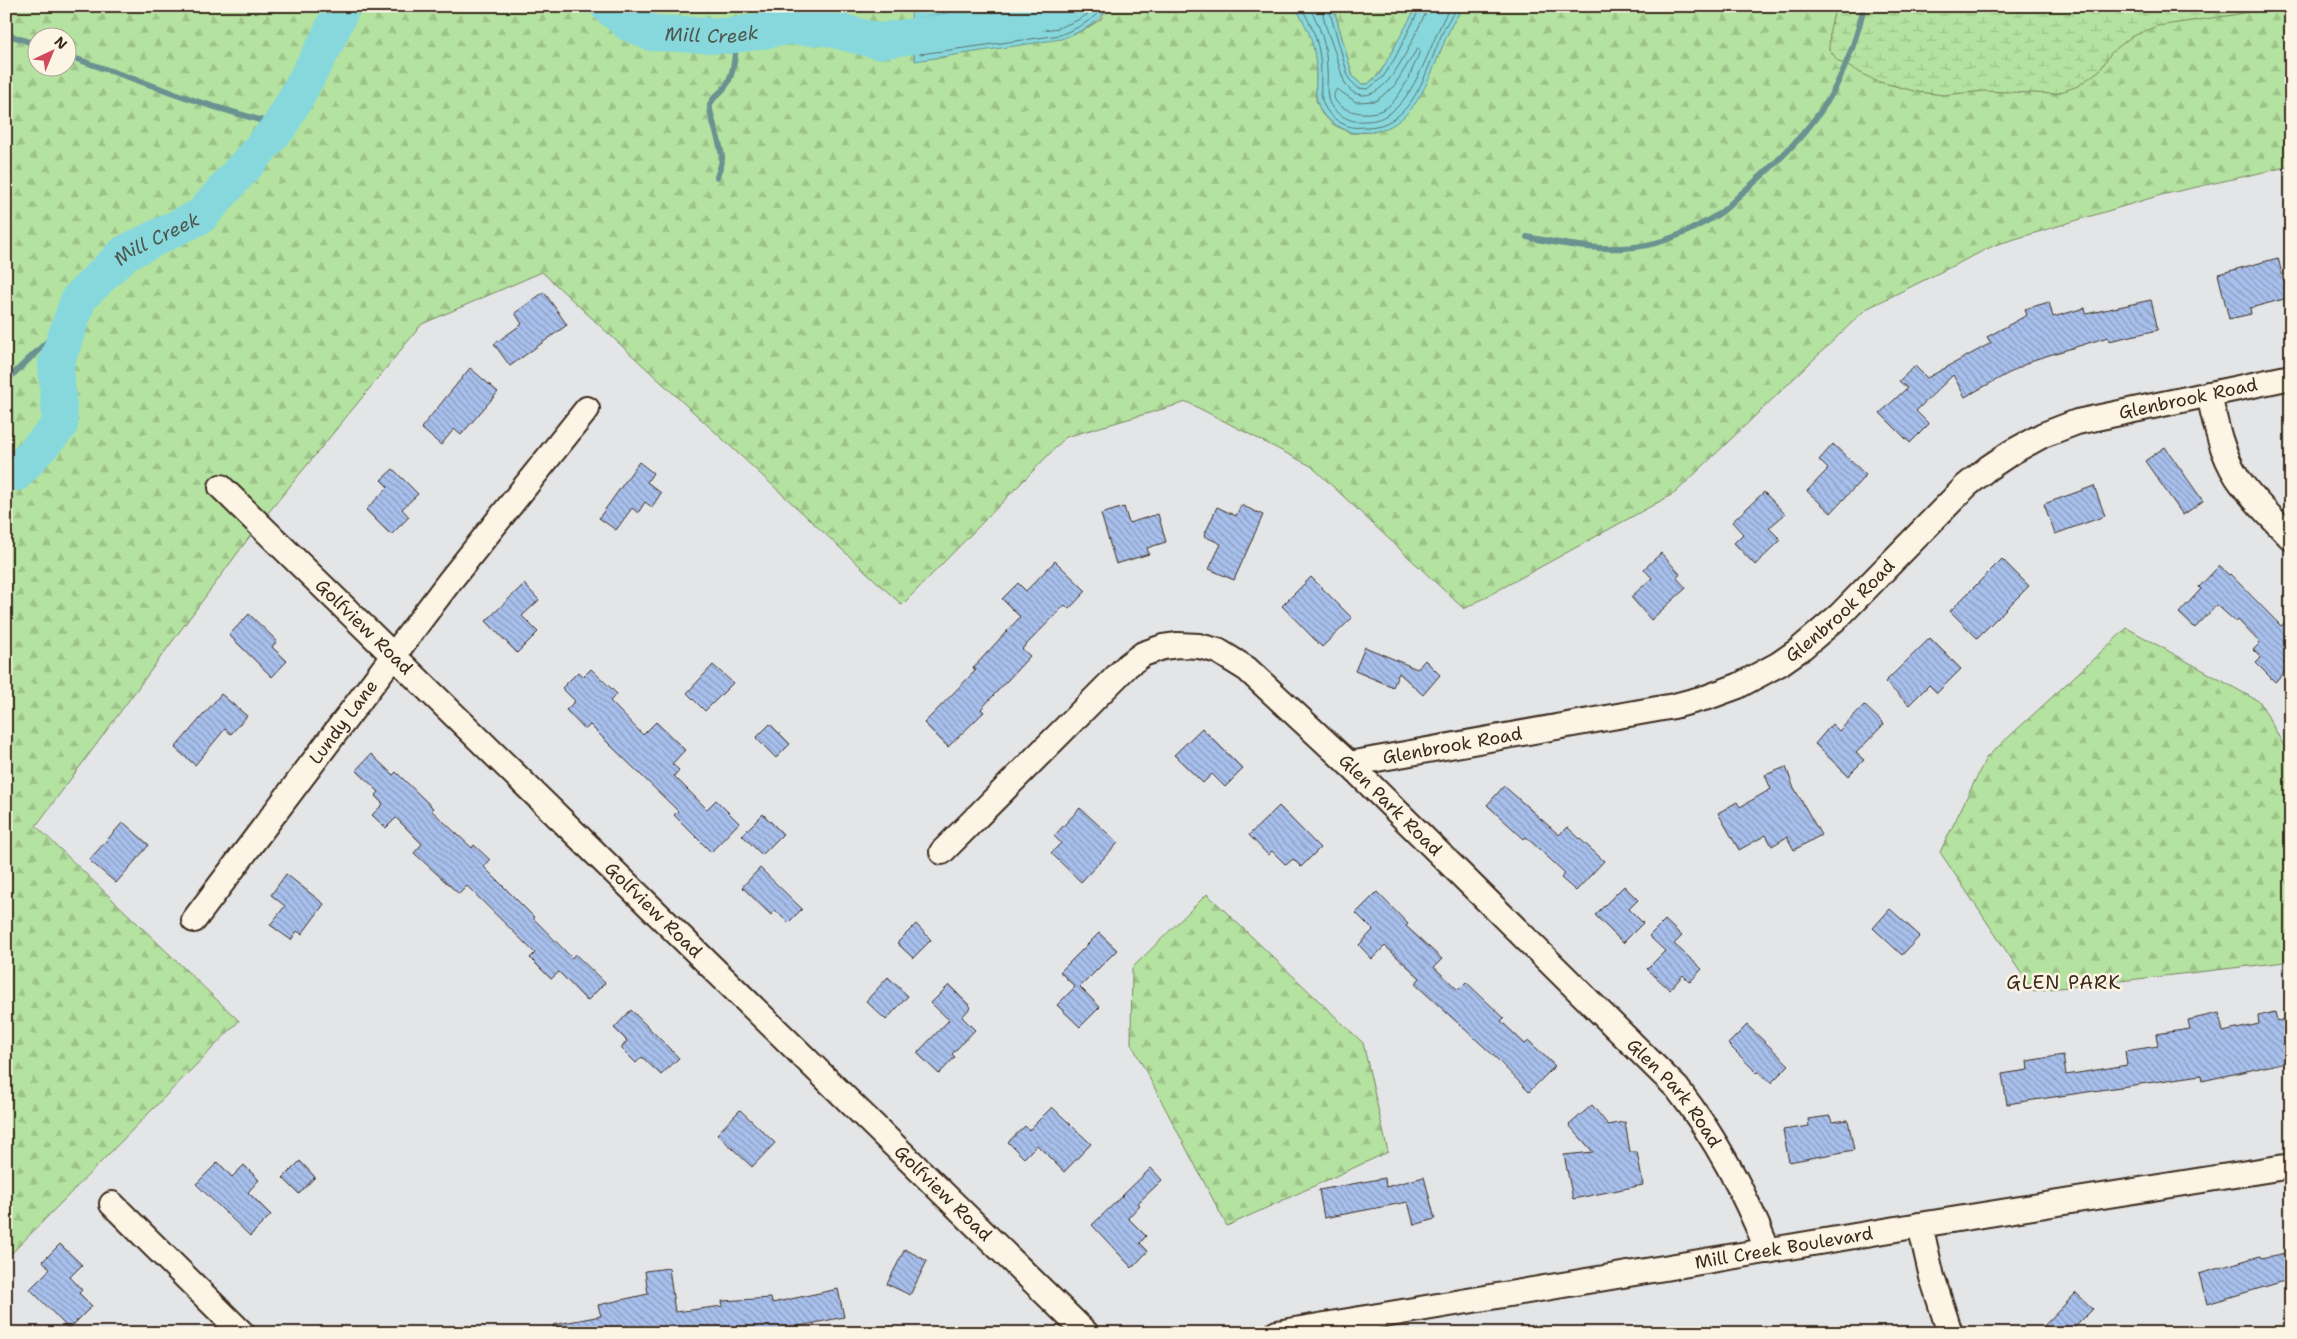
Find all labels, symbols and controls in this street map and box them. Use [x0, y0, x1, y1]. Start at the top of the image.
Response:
water label: Mill Creek [664, 19, 760, 49]
north arrow [28, 28, 78, 78]
text: N [51, 32, 71, 53]
water label: Mill Creek [107, 206, 204, 271]
street label: Glenbrook Road [2116, 372, 2260, 425]
street label: Glenbrook Road [1781, 554, 1900, 668]
street label: Golfview Road [310, 574, 418, 680]
street label: Lundy Lane [304, 675, 383, 769]
street label: Glenbrook Road [1381, 721, 1524, 770]
street label: Glen Park Road [1334, 748, 1447, 861]
street label: Golfview Road [599, 857, 708, 963]
district label: GLEN PARK [2006, 970, 2122, 995]
street label: Glen Park Road [1622, 1033, 1727, 1152]
street label: Golfview Road [889, 1140, 997, 1246]
street label: Mill Creek Boulevard [1693, 1221, 1875, 1275]

